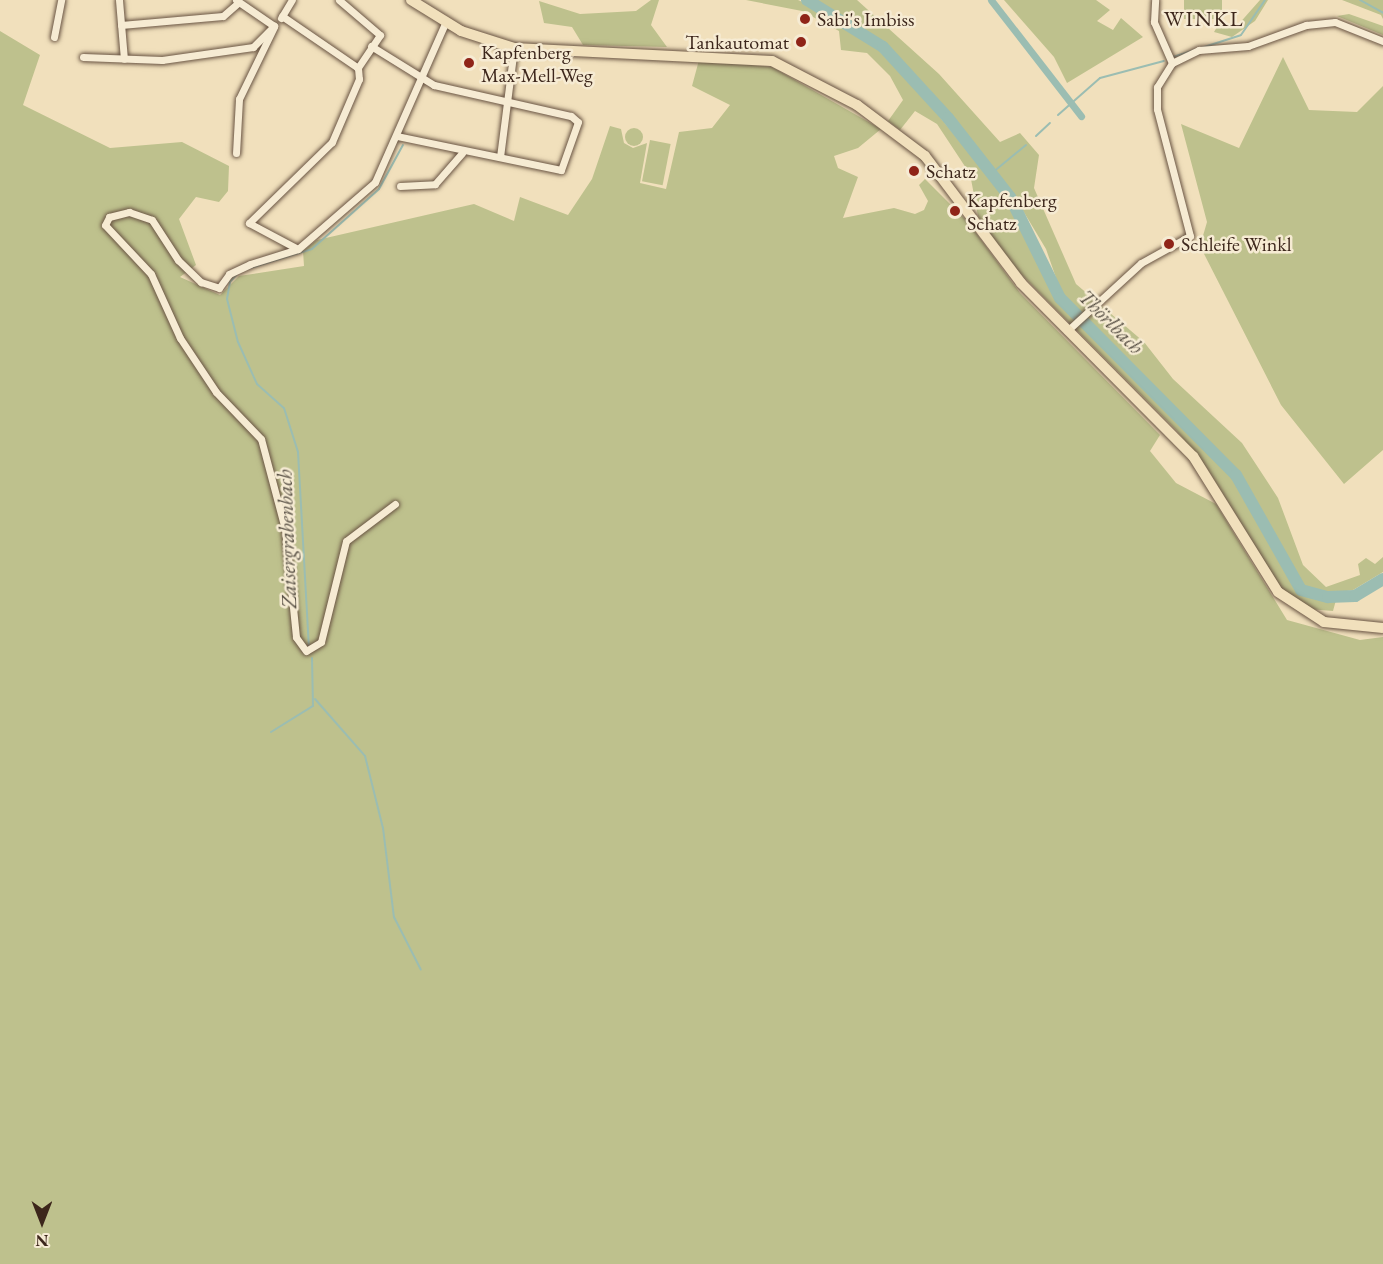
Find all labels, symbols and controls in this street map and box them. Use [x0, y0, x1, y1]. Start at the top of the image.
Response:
district label: WINKL [1164, 6, 1244, 32]
place label: Sabi's Imbiss [817, 7, 914, 31]
marker: Sabi's Imbiss [798, 12, 812, 26]
place label: Tankautomat [685, 30, 789, 54]
marker: Tankautomat [794, 35, 808, 49]
place label: Kapfenberg Max-Mell-Weg [481, 40, 593, 87]
marker: Kapfenberg Max-Mell-Weg [462, 56, 476, 70]
place label: Schatz [926, 159, 976, 183]
marker: Schatz [907, 164, 921, 178]
place label: Kapfenberg Schatz [967, 188, 1057, 235]
marker: Kapfenberg Schatz [948, 204, 962, 218]
place label: Schleife Winkl [1181, 232, 1291, 256]
marker: Schleife Winkl [1162, 237, 1176, 251]
water label: Thörlbach [1073, 284, 1149, 360]
water label: Zaisergrabenbach [272, 469, 302, 609]
north arrow [12, 1192, 72, 1252]
text: N [36, 1230, 48, 1251]

